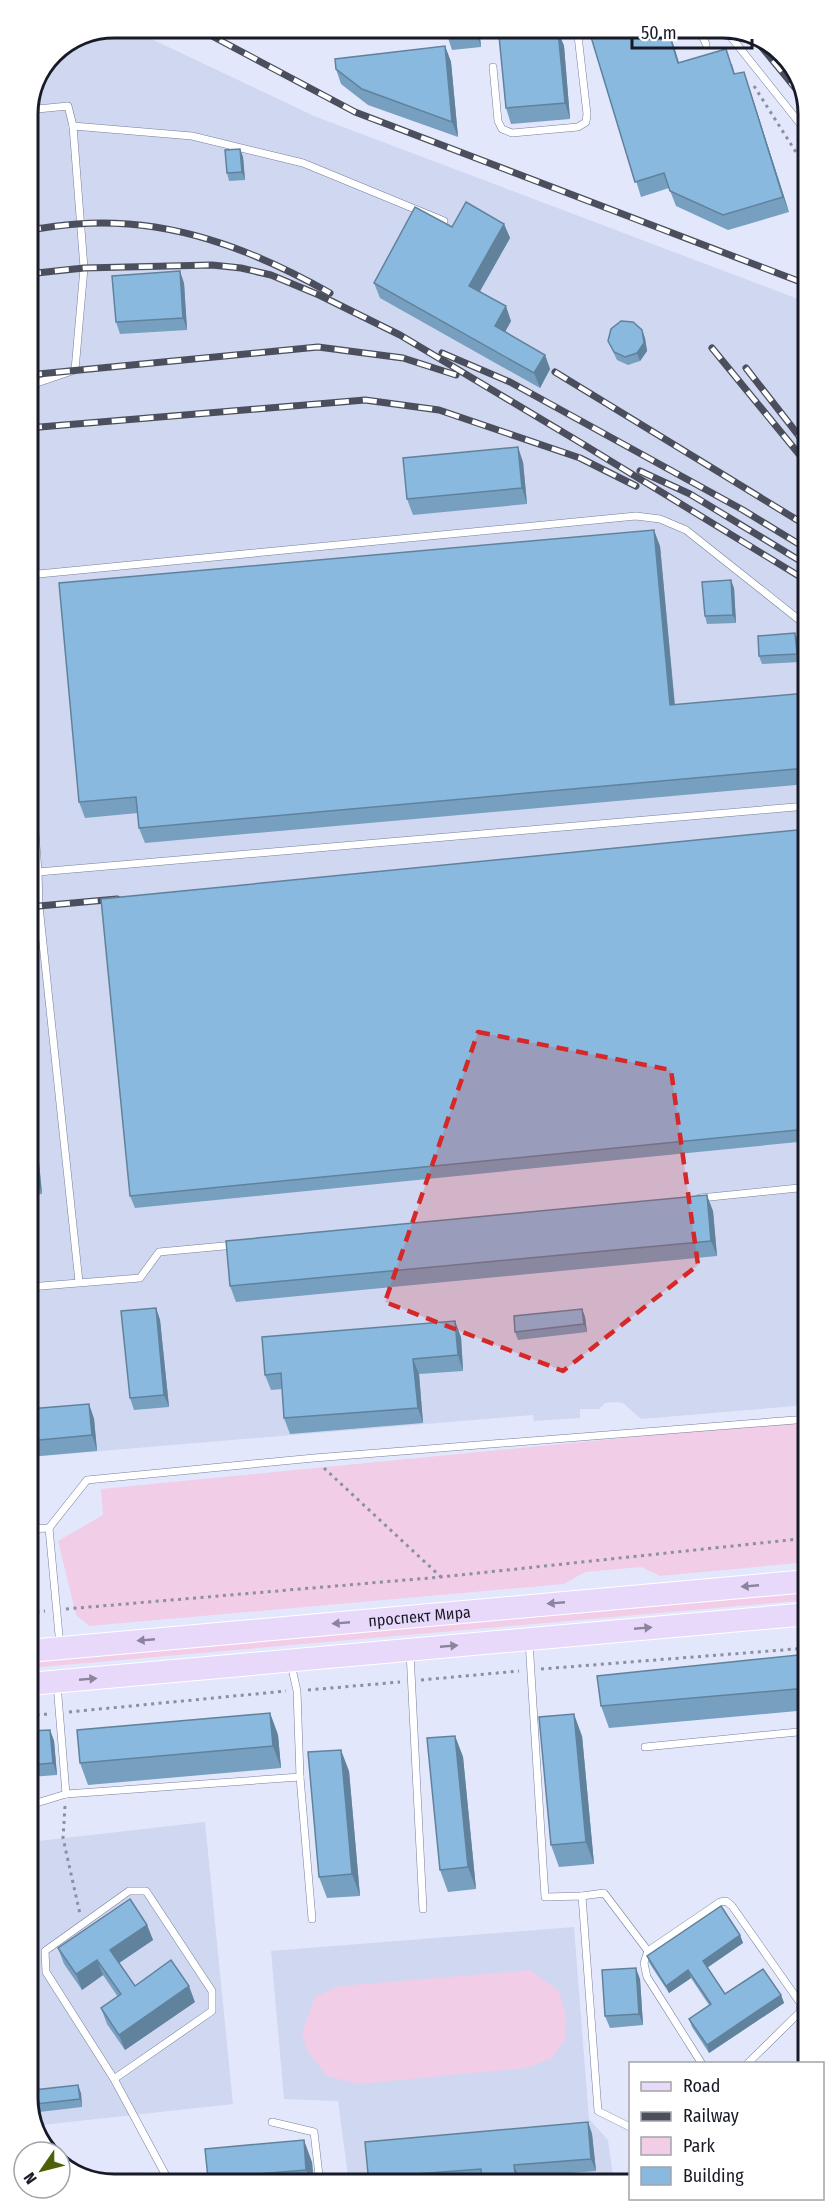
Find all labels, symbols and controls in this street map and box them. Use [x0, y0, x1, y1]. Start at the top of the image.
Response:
scale bar [632, 12, 752, 50]
text: 50 m [641, 22, 677, 44]
one-way arrow [740, 1581, 759, 1591]
one-way arrow [546, 1598, 565, 1608]
street label: проспект Мира [367, 1602, 472, 1630]
one-way arrow [331, 1618, 350, 1628]
one-way arrow [634, 1623, 653, 1633]
one-way arrow [137, 1635, 156, 1645]
one-way arrow [440, 1641, 459, 1651]
one-way arrow [78, 1674, 97, 1684]
legend [629, 2062, 824, 2200]
text: Road [683, 2075, 720, 2097]
text: Railway [683, 2105, 739, 2127]
text: Park [683, 2135, 716, 2157]
north arrow [12, 2140, 72, 2200]
text: Building [683, 2165, 744, 2187]
text: N [20, 2169, 41, 2188]

